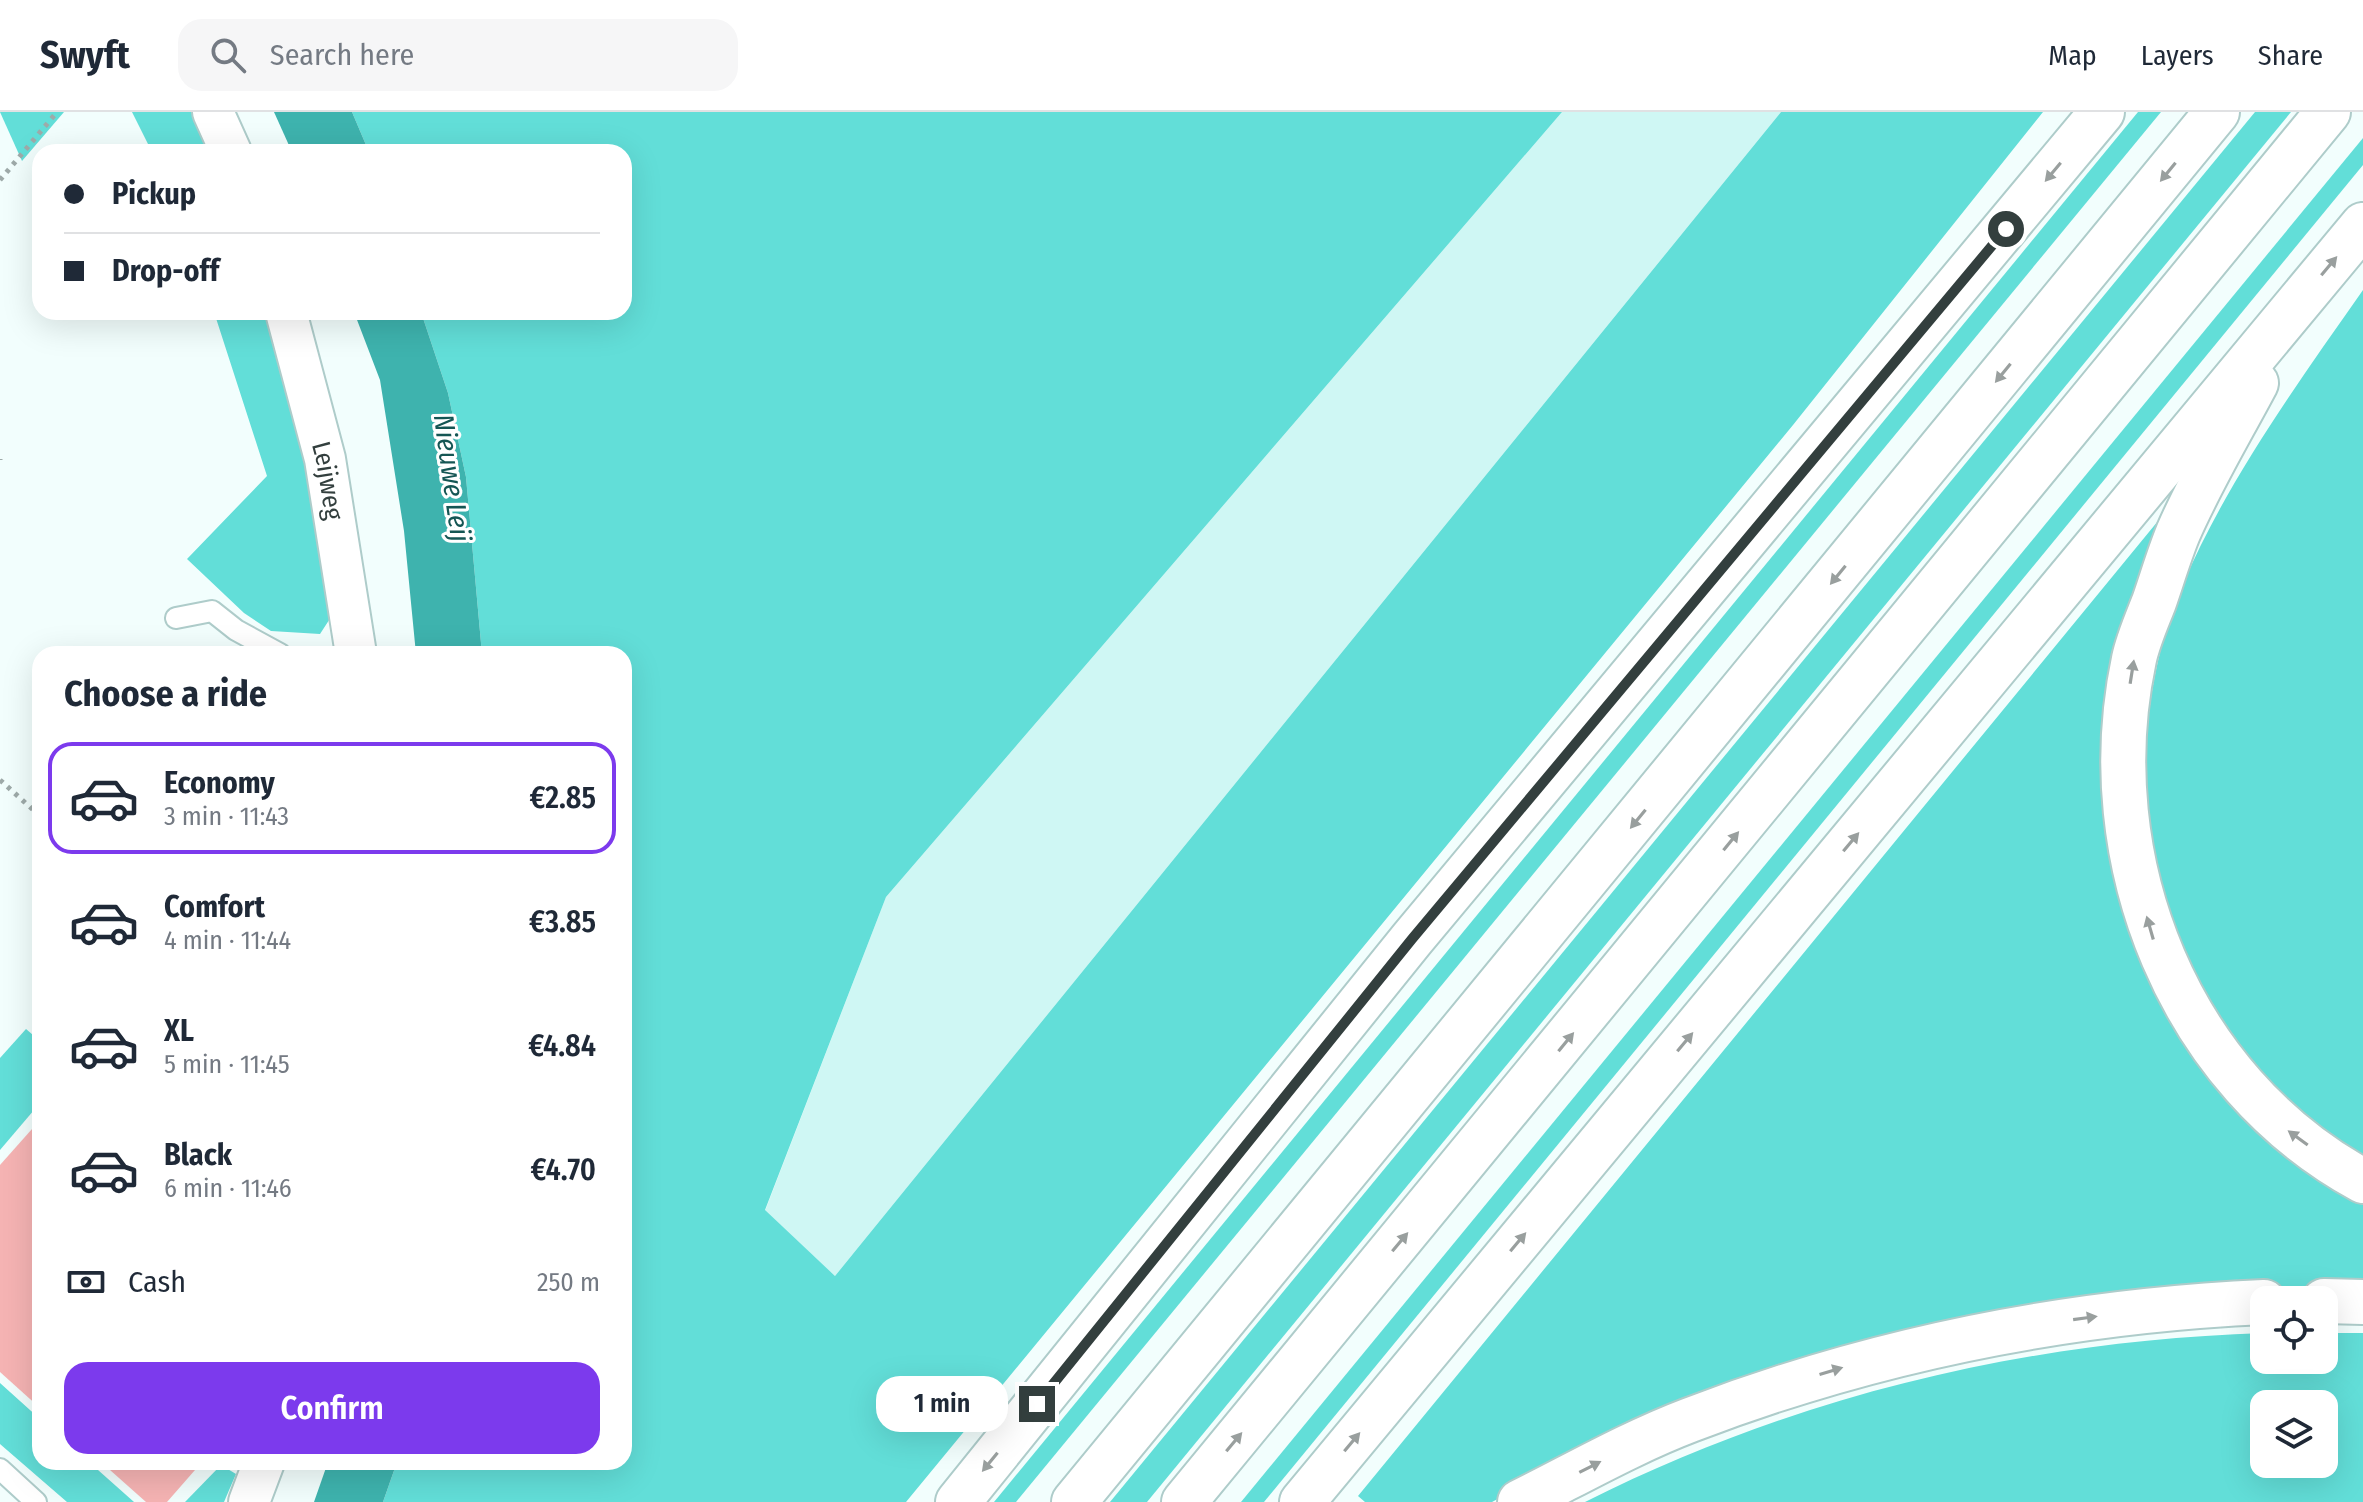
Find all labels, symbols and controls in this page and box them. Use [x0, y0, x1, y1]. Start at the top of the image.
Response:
search box [178, 19, 738, 91]
text: Swyft [40, 32, 130, 78]
icon: search [206, 33, 250, 77]
text: Search here [270, 37, 414, 73]
text: Map [2048, 39, 2097, 72]
text: Layers [2141, 39, 2214, 72]
text: Share [2258, 39, 2323, 72]
one-way arrow [2045, 162, 2062, 182]
one-way arrow [2160, 162, 2177, 182]
text: Pickup [112, 176, 196, 212]
route start [1988, 211, 2024, 247]
text: Drop-off [112, 253, 219, 289]
one-way arrow [2320, 256, 2337, 276]
one-way arrow [1995, 363, 2012, 383]
water label: Nieuwe Leij [427, 412, 477, 544]
street label: Leijweg [306, 438, 350, 523]
one-way arrow [1830, 564, 1847, 584]
one-way arrow [2126, 659, 2139, 684]
text: Choose a ride [64, 672, 267, 716]
icon: car [68, 762, 140, 834]
text: Economy [164, 765, 275, 801]
text: €2.85 [530, 780, 596, 816]
text: 3 min · 11:43 [164, 801, 289, 832]
one-way arrow [1630, 809, 1647, 829]
one-way arrow [1722, 831, 1738, 851]
one-way arrow [1842, 832, 1859, 852]
icon: car [68, 886, 140, 958]
text: Comfort [164, 889, 265, 925]
text: €3.85 [529, 904, 596, 940]
one-way arrow [2144, 916, 2156, 941]
text: 4 min · 11:44 [164, 925, 291, 956]
icon: car [68, 1010, 140, 1082]
text: XL [164, 1013, 194, 1049]
text: €4.84 [528, 1028, 596, 1064]
one-way arrow [1557, 1032, 1574, 1052]
one-way arrow [1676, 1032, 1693, 1052]
text: 5 min · 11:45 [164, 1049, 290, 1080]
one-way arrow [2288, 1130, 2308, 1146]
icon: car [68, 1134, 140, 1206]
text: Black [164, 1137, 232, 1173]
text: €4.70 [531, 1152, 596, 1188]
text: 6 min · 11:46 [164, 1173, 292, 1204]
one-way arrow [1391, 1232, 1408, 1252]
one-way arrow [1509, 1232, 1526, 1252]
icon: cash [64, 1260, 108, 1304]
text: Cash [128, 1264, 186, 1300]
text: 250 m [537, 1267, 600, 1298]
map controls [2250, 1286, 2338, 1478]
button: locate [2250, 1286, 2338, 1374]
one-way arrow [2073, 1311, 2098, 1324]
button: Confirm [64, 1362, 600, 1454]
one-way arrow [1820, 1364, 1844, 1377]
callout: 1 min [877, 1376, 1009, 1432]
route end [1019, 1386, 1055, 1422]
text: 1 min [914, 1388, 970, 1419]
button: layers [2250, 1390, 2338, 1478]
one-way arrow [1225, 1432, 1242, 1452]
one-way arrow [1343, 1432, 1360, 1452]
one-way arrow [982, 1452, 999, 1472]
one-way arrow [1579, 1460, 1602, 1473]

